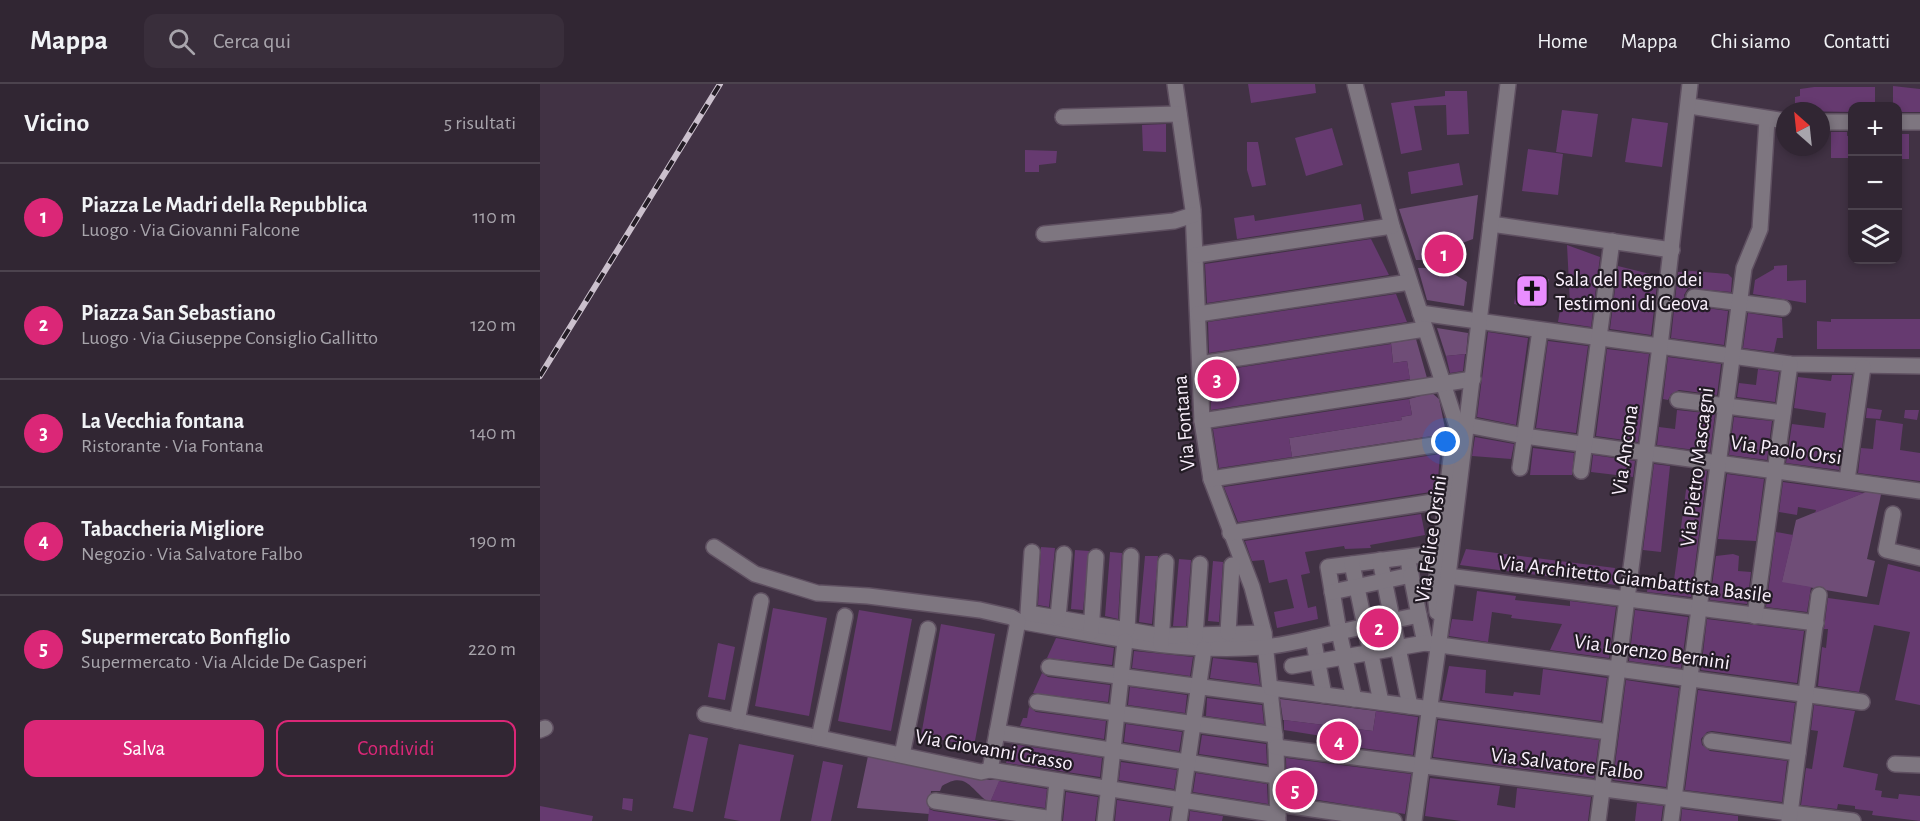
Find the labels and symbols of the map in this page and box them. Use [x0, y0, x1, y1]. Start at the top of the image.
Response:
north arrow [1776, 102, 1830, 156]
pin: 1 [1424, 232, 1464, 276]
place label: Sala del Regno dei Testimoni di Geova [1555, 269, 1709, 314]
church icon: Sala del Regno dei Testimoni di Geova [1514, 273, 1550, 309]
pin: 3 [1198, 356, 1236, 402]
street label: Via Fontana [1169, 374, 1199, 472]
street label: Via Pietro Mascagni [1677, 386, 1717, 548]
street label: Via Ancona [1608, 403, 1642, 497]
your location [1431, 427, 1460, 456]
street label: Via Paolo Orsi [1729, 432, 1843, 468]
street label: Via Felice Orsini [1412, 474, 1450, 604]
street label: Via Architetto Giambattista Basile [1497, 552, 1773, 606]
pin: 2 [1360, 606, 1398, 650]
street label: Via Lorenzo Bernini [1573, 631, 1731, 673]
pin: 4 [1320, 718, 1358, 764]
street label: Via Giovanni Grasso [913, 726, 1075, 774]
street label: Via Salvatore Falbo [1489, 744, 1645, 784]
pin: 5 [1276, 768, 1314, 812]

